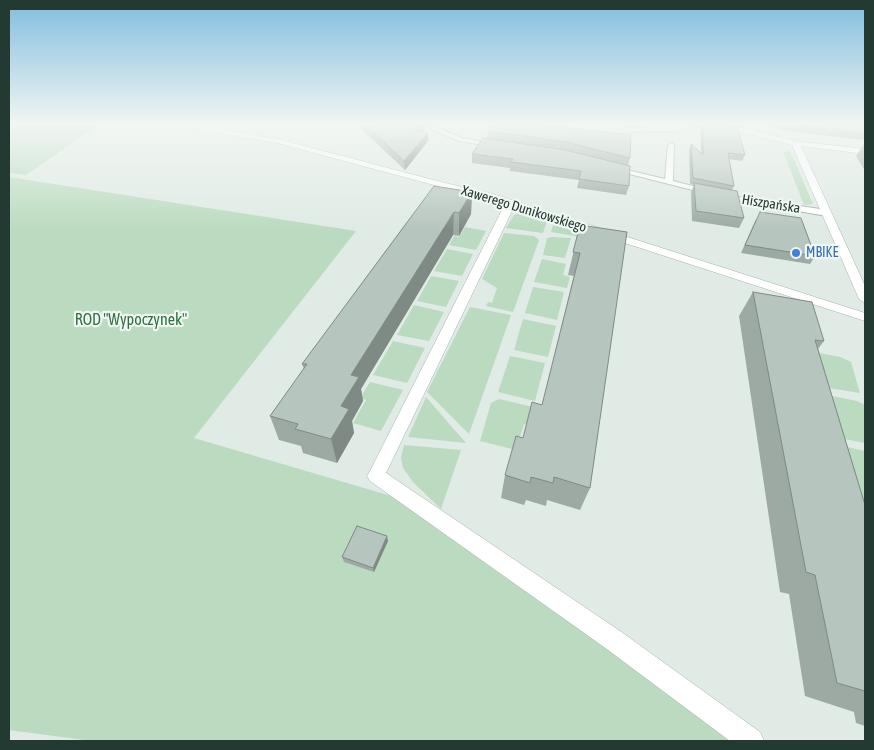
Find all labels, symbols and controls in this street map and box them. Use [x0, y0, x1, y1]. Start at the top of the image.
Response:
street label: Xawerego Dunikowskiego [459, 182, 589, 236]
street label: Hiszpańska [741, 191, 801, 217]
place label: MBIKE [806, 245, 838, 261]
marker: MBIKE [790, 247, 802, 259]
park label: ROD "Wypoczynek" [75, 310, 187, 330]

